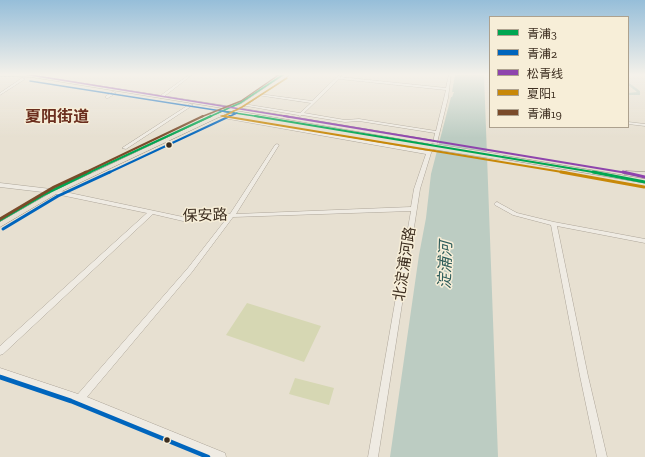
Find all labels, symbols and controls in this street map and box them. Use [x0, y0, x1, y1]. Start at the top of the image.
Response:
legend [489, 16, 629, 128]
text: 青浦3 [527, 27, 557, 41]
text: 青浦2 [527, 47, 557, 61]
text: 松青线 [527, 67, 563, 81]
text: 夏阳1 [527, 87, 556, 101]
district label: 夏阳街道 [25, 107, 89, 127]
text: 青浦19 [527, 107, 562, 121]
unlabelled marker [164, 140, 174, 150]
street label: 保安路 [182, 206, 228, 226]
street label: 北淀浦河路 [390, 226, 420, 302]
water label: 淀浦河 [436, 241, 456, 289]
unlabelled marker [162, 435, 172, 445]

